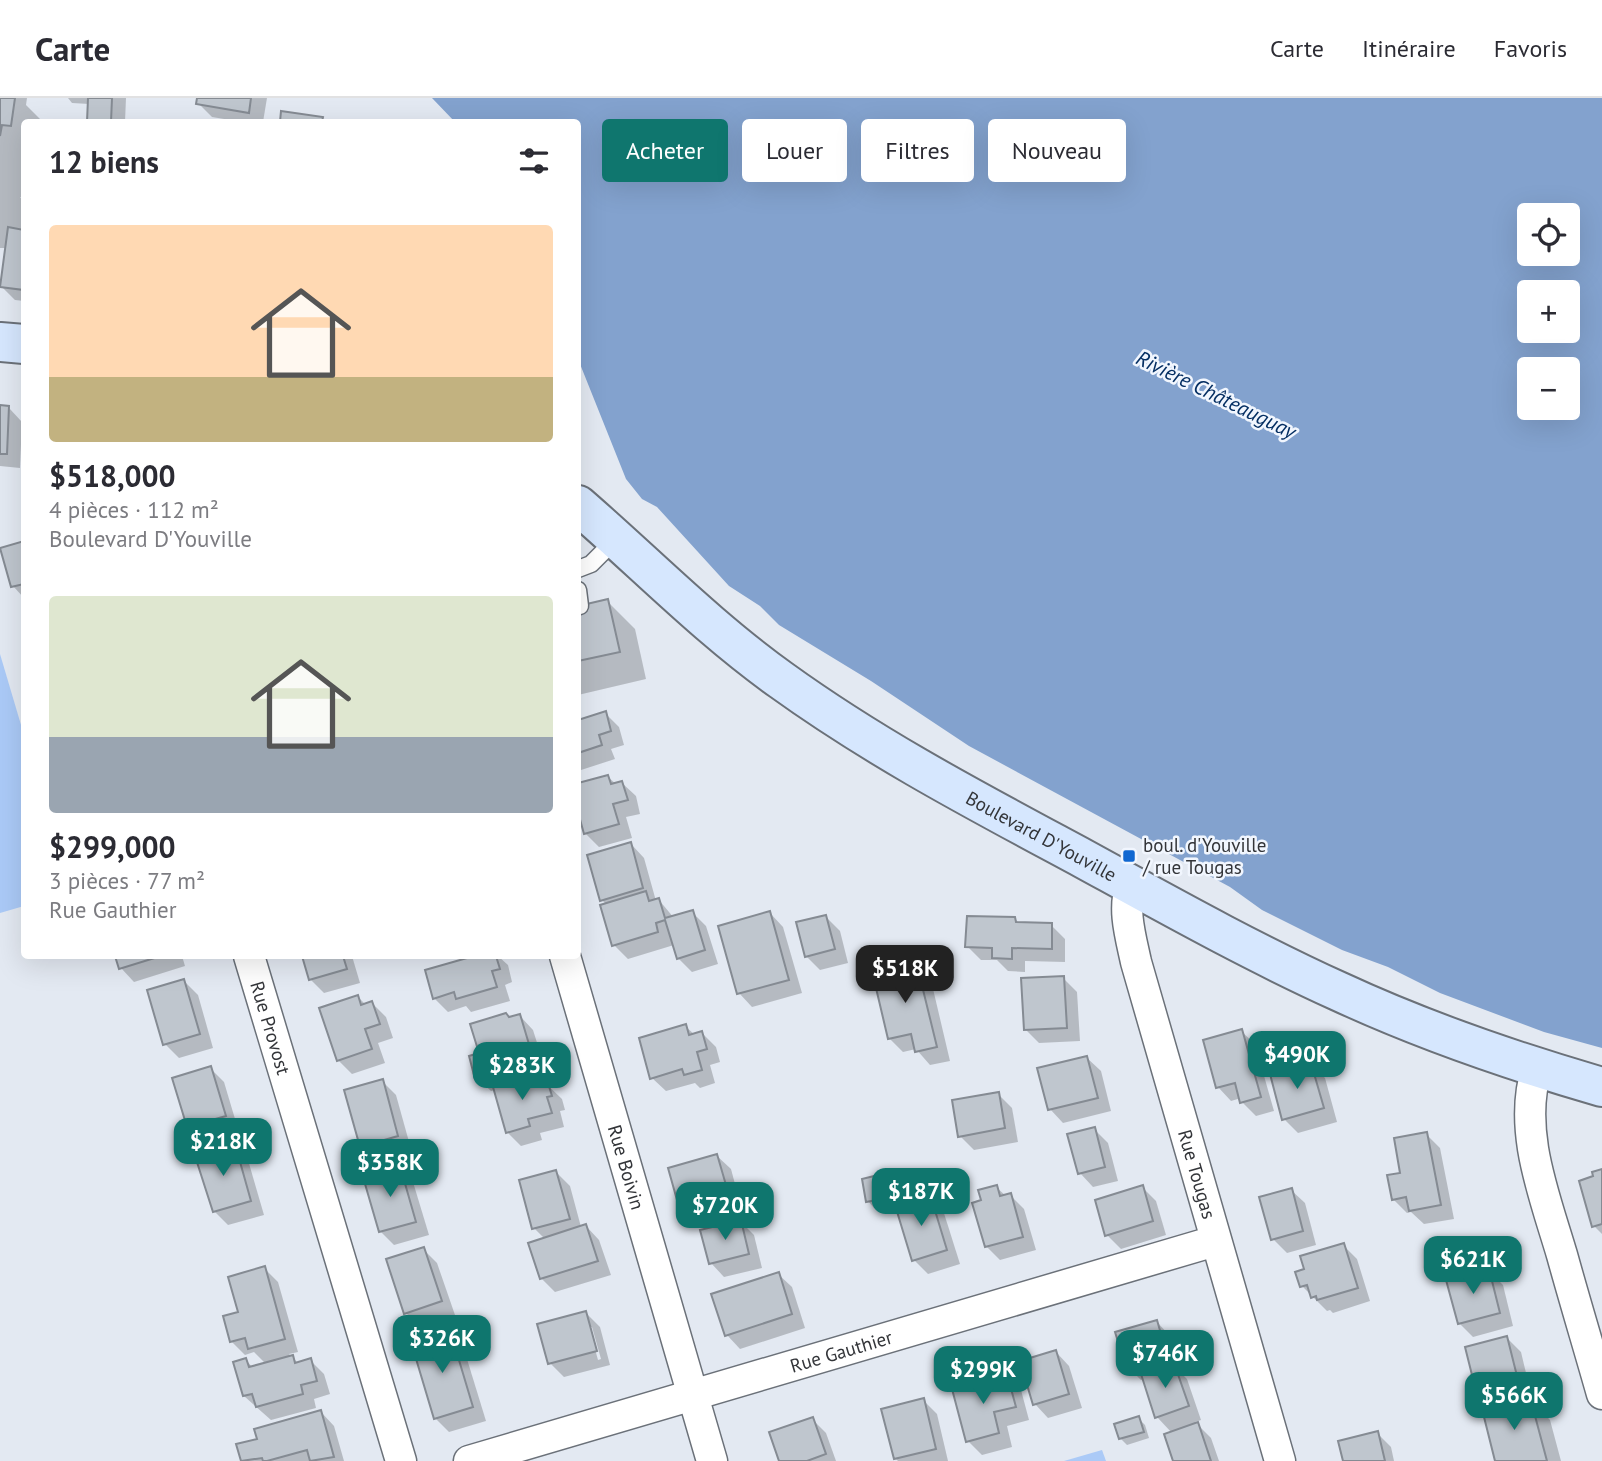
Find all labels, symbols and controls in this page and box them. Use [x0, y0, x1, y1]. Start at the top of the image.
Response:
text: Carte [35, 27, 110, 70]
text: Carte [1270, 33, 1324, 64]
text: Itinéraire [1362, 33, 1456, 64]
text: Favoris [1494, 33, 1567, 64]
chip: Acheter [602, 119, 728, 182]
chip: Louer [742, 119, 847, 182]
chip: Filtres [861, 119, 974, 182]
chip: Nouveau [988, 119, 1126, 182]
text: 12 biens [49, 142, 159, 181]
icon: filters [515, 142, 553, 180]
map controls [1517, 203, 1580, 420]
button: locate [1517, 203, 1580, 266]
icon: home [238, 270, 364, 396]
button: + [1517, 280, 1580, 343]
water label: Rivière Châteauguay [1132, 344, 1302, 446]
button: − [1517, 357, 1580, 420]
text: $518,000 [49, 456, 176, 495]
text: 4 pièces · 112 m² [49, 495, 219, 524]
text: Boulevard D'Youville [49, 524, 252, 553]
icon: home [238, 641, 364, 767]
street label: Boulevard D'Youville [962, 786, 1121, 887]
text: $299,000 [49, 827, 176, 866]
place label: boul. d'Youville / rue Tougas [1142, 833, 1266, 879]
marker: boul. d'Youville / rue Tougas [1121, 848, 1137, 864]
text: 3 pièces · 77 m² [49, 866, 205, 895]
text: Rue Gauthier [49, 895, 177, 924]
pin: $518K [856, 946, 954, 1005]
text: $518K [872, 953, 938, 982]
street label: Rue Provost [245, 978, 296, 1078]
pin: $490K [1248, 1032, 1346, 1091]
text: $490K [1264, 1039, 1330, 1068]
pin: $283K [473, 1042, 571, 1102]
text: $283K [489, 1050, 555, 1079]
pin: $218K [174, 1118, 272, 1178]
street label: Rue Boivin [603, 1122, 650, 1212]
text: $218K [190, 1126, 256, 1155]
street label: Rue Tougas [1173, 1127, 1221, 1221]
pin: $358K [341, 1140, 439, 1199]
text: $358K [357, 1147, 423, 1176]
pin: $187K [872, 1168, 970, 1228]
text: $187K [888, 1176, 954, 1205]
pin: $720K [676, 1182, 774, 1242]
text: $720K [692, 1190, 758, 1219]
pin: $621K [1424, 1236, 1522, 1296]
text: $621K [1440, 1244, 1506, 1273]
pin: $326K [393, 1316, 491, 1375]
text: $326K [409, 1323, 475, 1352]
street label: Rue Gauthier [787, 1325, 896, 1378]
pin: $746K [1116, 1330, 1214, 1390]
text: $746K [1132, 1338, 1198, 1367]
pin: $299K [934, 1346, 1032, 1406]
text: $299K [950, 1354, 1016, 1383]
pin: $566K [1465, 1372, 1563, 1432]
text: $566K [1481, 1380, 1547, 1409]

